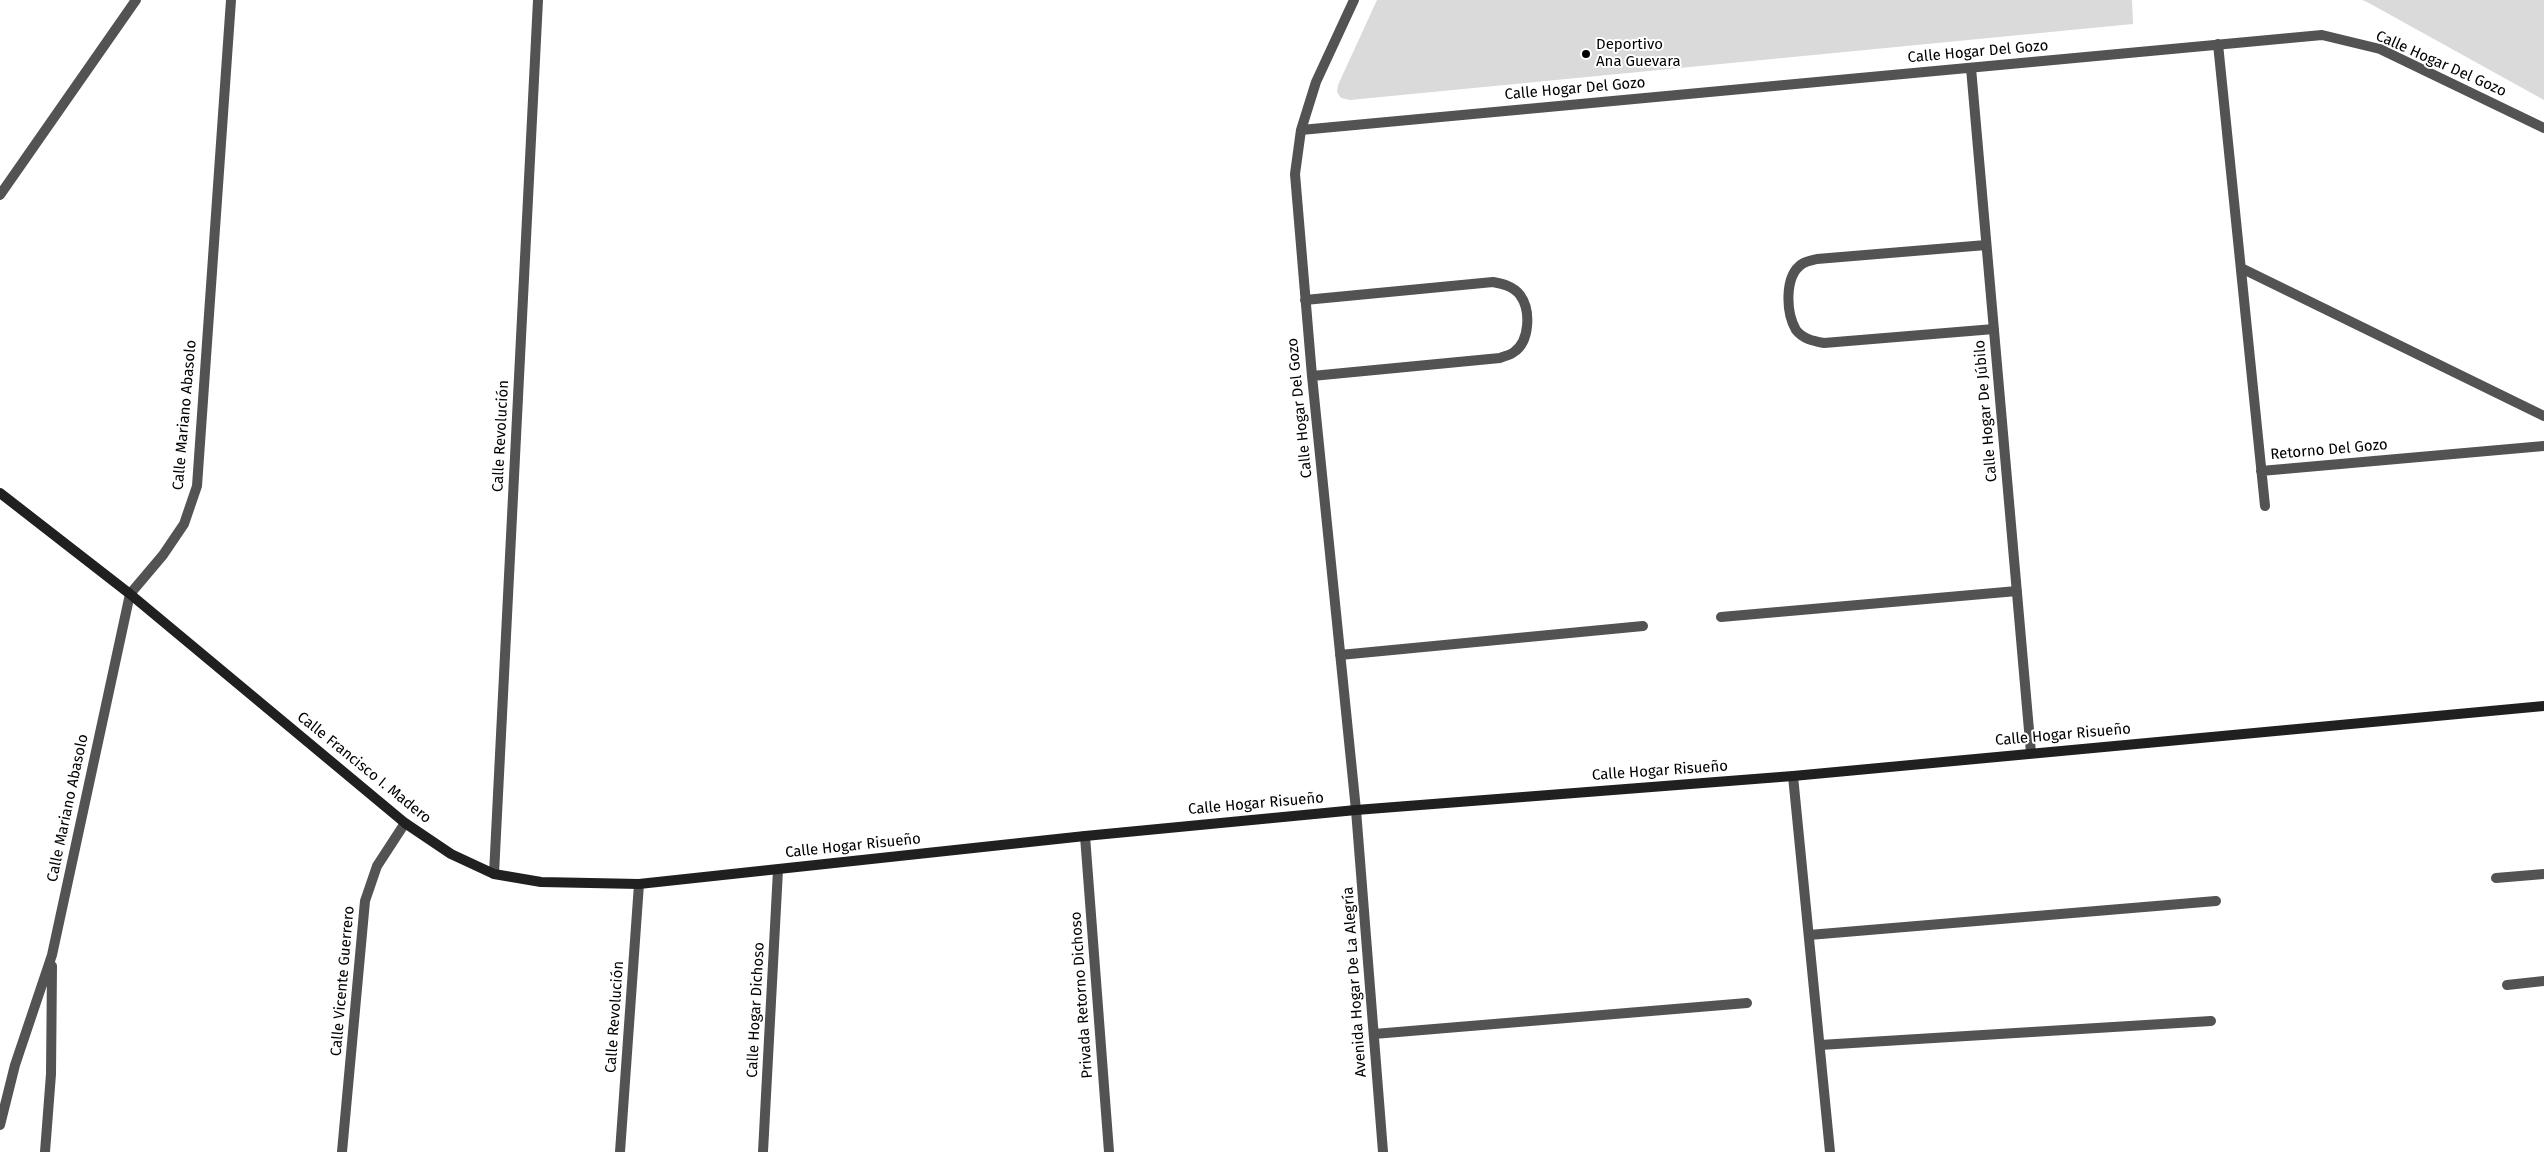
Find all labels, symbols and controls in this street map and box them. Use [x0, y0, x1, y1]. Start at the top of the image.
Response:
street label: Calle Hogar Del Gozo [2373, 27, 2509, 101]
place label: Deportivo Ana Guevara [1596, 36, 1681, 71]
street label: Calle Hogar Del Gozo [1907, 37, 2049, 67]
marker: Deportivo Ana Guevara [1580, 48, 1592, 60]
street label: Calle Hogar Del Gozo [1504, 74, 1646, 104]
street label: Calle Hogar Del Gozo [1284, 337, 1316, 479]
street label: Calle Mariano Abasolo [169, 339, 201, 491]
street label: Calle Hogar De Júbilo [1971, 339, 2001, 483]
street label: Calle Revolución [489, 379, 513, 493]
street label: Retorno Del Gozo [2270, 436, 2388, 464]
street label: Calle Francisco I. Madero [293, 708, 435, 828]
street label: Calle Hogar Risueño [1994, 720, 2132, 750]
street label: Calle Mariano Abasolo [44, 732, 92, 884]
street label: Calle Hogar Risueño [1591, 757, 1729, 785]
street label: Calle Hogar Risueño [1187, 789, 1325, 819]
street label: Calle Hogar Risueño [784, 830, 922, 862]
street label: Avenida Hogar De La Alegría [1339, 886, 1371, 1078]
street label: Calle Vicente Guerrero [327, 905, 359, 1057]
street label: Privada Retorno Dichoso [1067, 911, 1097, 1079]
street label: Calle Hogar Dichoso [743, 942, 769, 1078]
street label: Calle Revolución [602, 960, 628, 1074]

